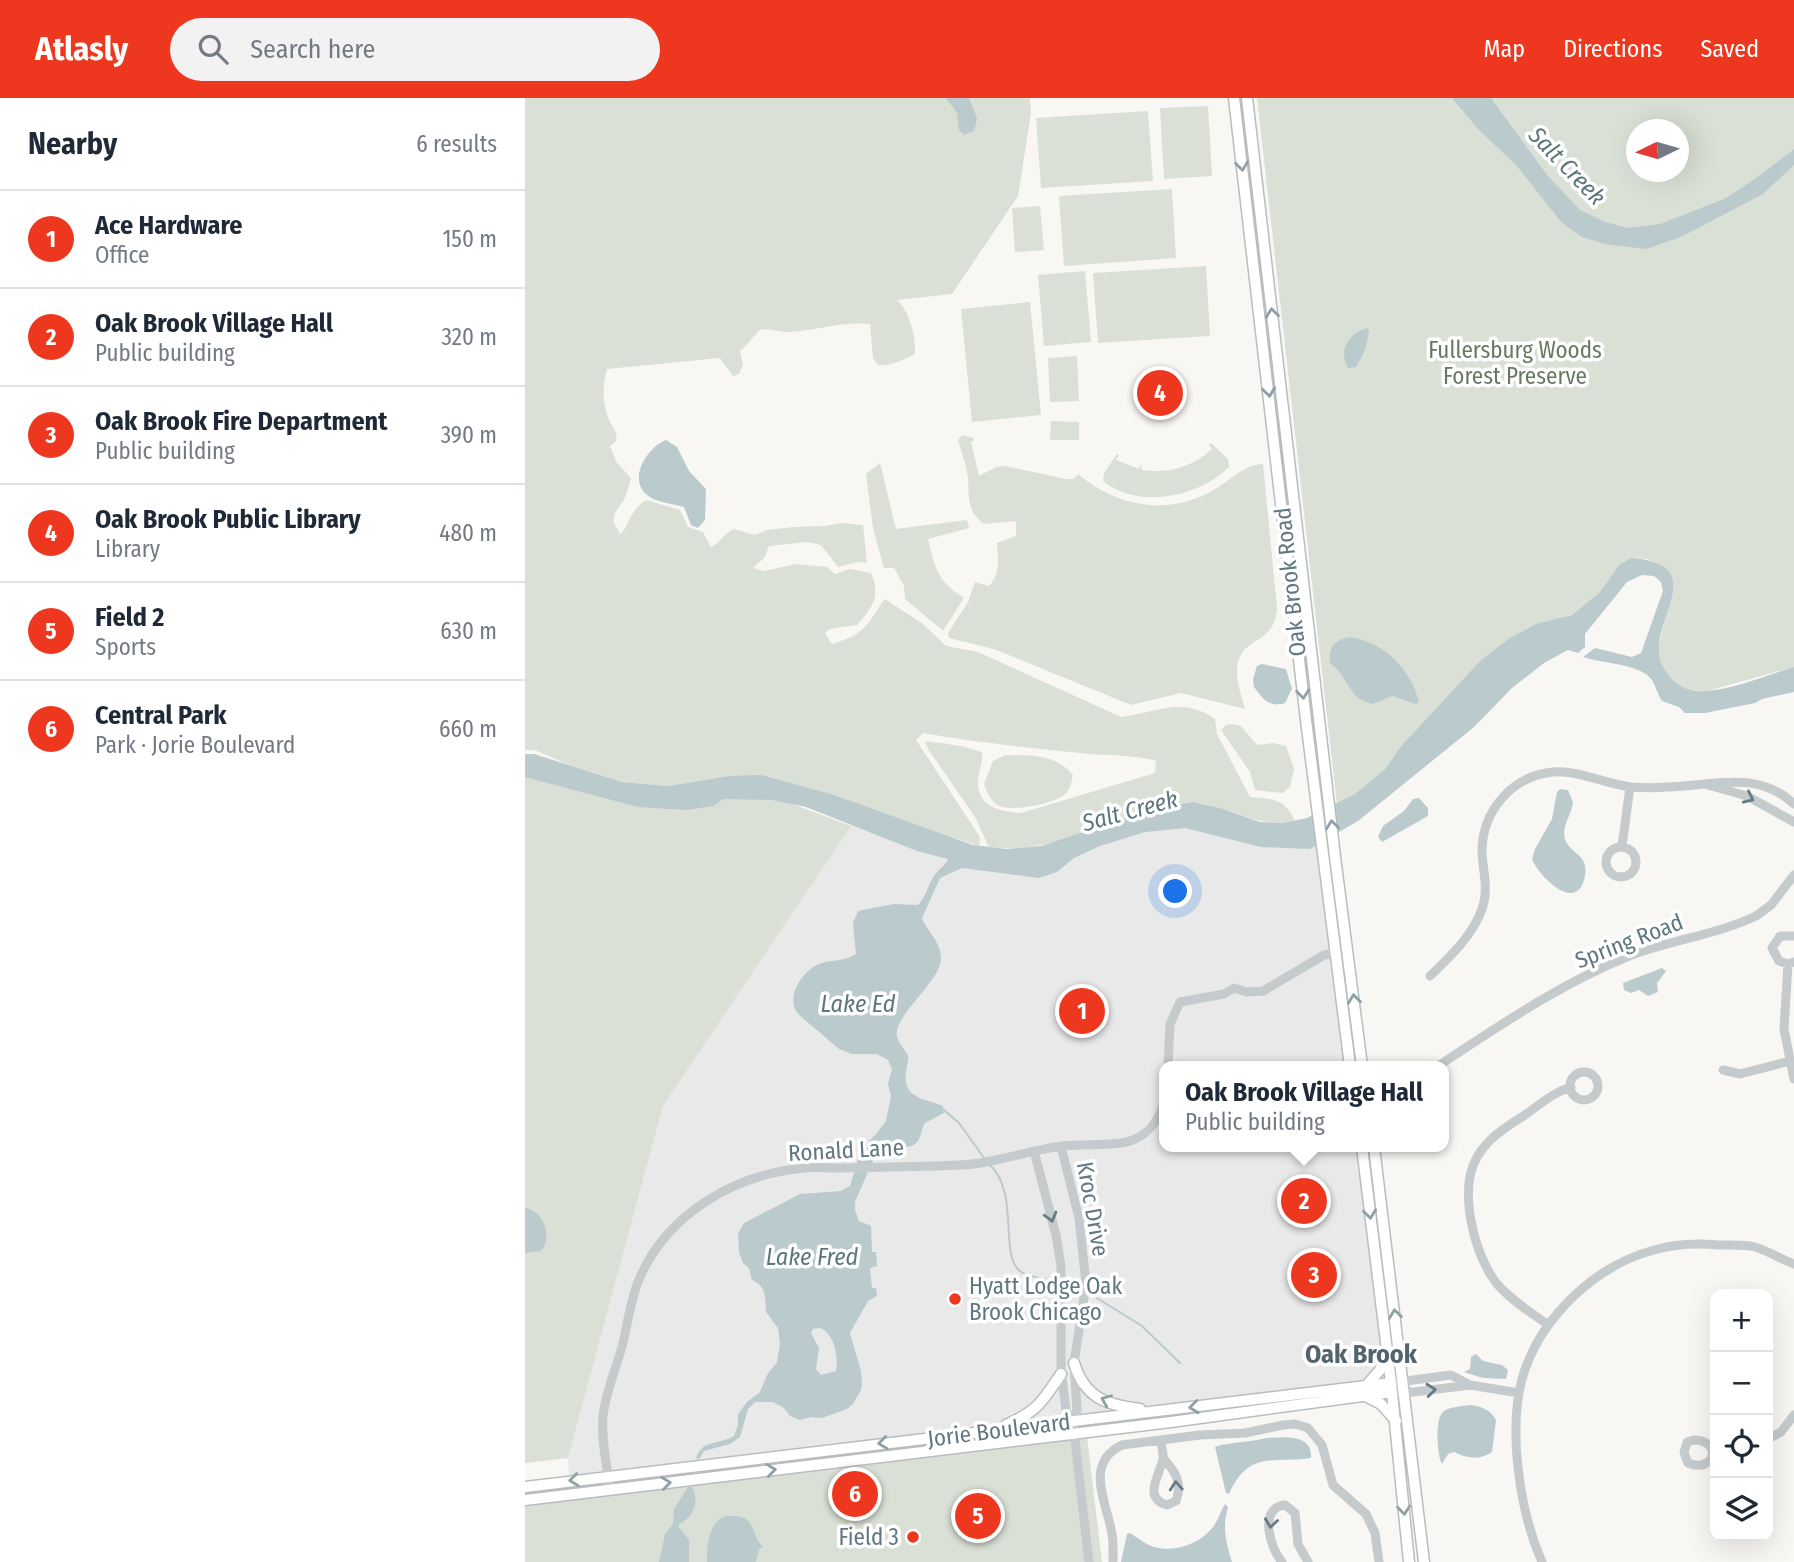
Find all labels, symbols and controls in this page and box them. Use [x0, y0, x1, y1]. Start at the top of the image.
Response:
search box [170, 18, 660, 81]
text: Atlasly [35, 29, 128, 69]
icon: search [194, 30, 232, 68]
text: Search here [250, 34, 375, 65]
text: Map [1484, 35, 1525, 63]
text: Directions [1563, 35, 1662, 63]
text: Saved [1700, 35, 1759, 63]
north arrow [1626, 119, 1689, 182]
water label: Salt Creek [1522, 120, 1611, 211]
text: Nearby [28, 126, 117, 162]
text: 6 results [416, 130, 497, 158]
one-way arrow [1235, 160, 1250, 172]
text: Ace Hardware [95, 210, 242, 241]
text: 1 [46, 225, 56, 253]
text: 150 m [442, 225, 497, 253]
text: Office [95, 241, 149, 269]
one-way arrow [1265, 307, 1280, 318]
text: Oak Brook Village Hall [95, 308, 333, 339]
text: 2 [46, 323, 56, 351]
text: 320 m [442, 323, 497, 351]
park label: Fullersburg Woods Forest Preserve [1428, 336, 1602, 390]
text: Public building [95, 339, 235, 367]
pin: 4 [1137, 367, 1183, 419]
one-way arrow [1261, 386, 1276, 398]
text: Oak Brook Fire Department [95, 406, 387, 437]
text: 3 [46, 421, 56, 449]
text: 390 m [441, 421, 497, 449]
text: Public building [95, 437, 235, 465]
text: Oak Brook Public Library [95, 504, 361, 535]
street label: Oak Brook Road [1268, 506, 1312, 658]
text: 4 [45, 519, 57, 547]
text: 480 m [439, 519, 497, 547]
text: Library [95, 535, 160, 563]
text: Field 2 [95, 602, 164, 633]
text: 5 [45, 617, 57, 645]
text: 630 m [440, 617, 497, 645]
text: Sports [95, 633, 156, 661]
one-way arrow [1295, 688, 1310, 700]
text: Central Park [95, 700, 227, 731]
text: 6 [45, 715, 57, 743]
text: 660 m [439, 715, 497, 743]
text: Park · Jorie Boulevard [95, 731, 295, 759]
water label: Salt Creek [1078, 785, 1181, 837]
one-way arrow [1742, 790, 1754, 804]
one-way arrow [1324, 819, 1339, 831]
your location [1158, 874, 1192, 908]
street label: Spring Road [1571, 908, 1687, 974]
pin: 1 [1059, 985, 1105, 1037]
water label: Lake Ed [821, 990, 896, 1018]
one-way arrow [1346, 993, 1361, 1004]
popup [1159, 1061, 1449, 1152]
text: Oak Brook Village Hall [1185, 1077, 1423, 1108]
text: Public building [1185, 1108, 1325, 1136]
street label: Ronald Lane [787, 1133, 905, 1167]
street label: Kroc Drive [1071, 1159, 1115, 1259]
pin: 2 [1281, 1175, 1327, 1227]
one-way arrow [1363, 1209, 1378, 1220]
one-way arrow [1043, 1211, 1057, 1223]
water label: Lake Fred [766, 1243, 858, 1271]
pin: 3 [1291, 1249, 1337, 1301]
place label: Hyatt Lodge Oak Brook Chicago [969, 1272, 1122, 1326]
map controls [1710, 1289, 1773, 1541]
button: + [1710, 1289, 1773, 1352]
marker: Hyatt Lodge Oak Brook Chicago [947, 1291, 963, 1307]
one-way arrow [1388, 1308, 1403, 1320]
district label: Oak Brook [1305, 1339, 1418, 1370]
button: − [1710, 1352, 1773, 1415]
one-way arrow [1425, 1383, 1437, 1398]
one-way arrow [1101, 1395, 1113, 1409]
one-way arrow [1188, 1399, 1200, 1414]
street label: Jorie Boulevard [926, 1407, 1072, 1453]
button: locate [1710, 1415, 1773, 1478]
one-way arrow [877, 1436, 889, 1451]
one-way arrow [765, 1463, 777, 1478]
pin: 6 [832, 1468, 878, 1520]
one-way arrow [569, 1473, 580, 1488]
one-way arrow [660, 1476, 672, 1491]
button: layers [1710, 1478, 1773, 1541]
one-way arrow [1169, 1480, 1184, 1491]
pin: 5 [955, 1490, 1001, 1542]
one-way arrow [1396, 1504, 1411, 1516]
one-way arrow [1264, 1517, 1279, 1529]
place label: Field 3 [838, 1523, 899, 1551]
marker: Field 3 [905, 1529, 921, 1545]

